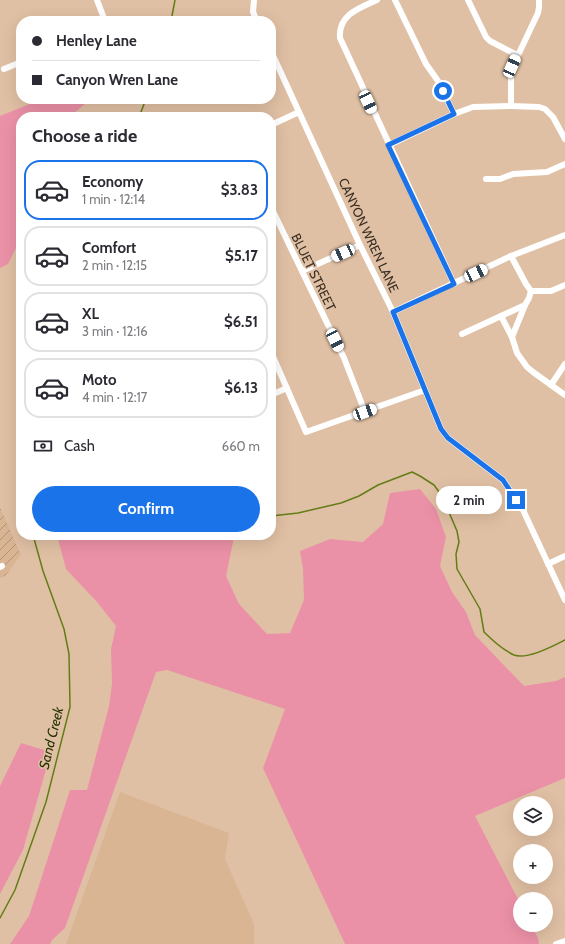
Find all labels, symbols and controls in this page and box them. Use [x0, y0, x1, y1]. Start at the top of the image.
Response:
text: Henley Lane [56, 32, 137, 50]
car [502, 53, 522, 79]
text: Canyon Wren Lane [56, 71, 178, 89]
route start [434, 82, 452, 100]
car [357, 89, 379, 115]
text: Choose a ride [32, 125, 137, 147]
icon: car [34, 172, 70, 208]
text: Economy [82, 173, 143, 191]
street label: CANYON WREN LANE [335, 175, 403, 295]
text: $3.83 [221, 181, 258, 199]
text: 1 min · 12:14 [82, 191, 145, 207]
street label: BLUET STREET [288, 231, 340, 313]
icon: car [34, 238, 70, 274]
text: Comfort [82, 239, 136, 257]
car [330, 243, 356, 263]
text: $5.17 [225, 247, 258, 265]
text: 2 min · 12:15 [82, 257, 147, 273]
car [463, 262, 489, 284]
icon: car [34, 304, 70, 340]
text: XL [82, 305, 99, 323]
text: $6.51 [224, 313, 258, 331]
text: 3 min · 12:16 [82, 323, 148, 339]
car [324, 327, 346, 353]
icon: car [34, 370, 70, 406]
text: Moto [82, 371, 116, 389]
text: $6.13 [224, 379, 258, 397]
text: 4 min · 12:17 [82, 389, 147, 405]
car [352, 402, 378, 422]
icon: cash [32, 435, 54, 457]
text: Cash [64, 437, 95, 455]
text: 660 m [222, 438, 260, 454]
button: Confirm [32, 486, 260, 532]
callout: 2 min [436, 486, 502, 514]
route end [507, 491, 525, 509]
text: 2 min [453, 492, 485, 508]
water label: Sand Creek [35, 704, 68, 771]
map controls [513, 796, 553, 932]
button: layers [513, 796, 553, 836]
button: + [513, 844, 553, 884]
button: − [513, 892, 553, 932]

